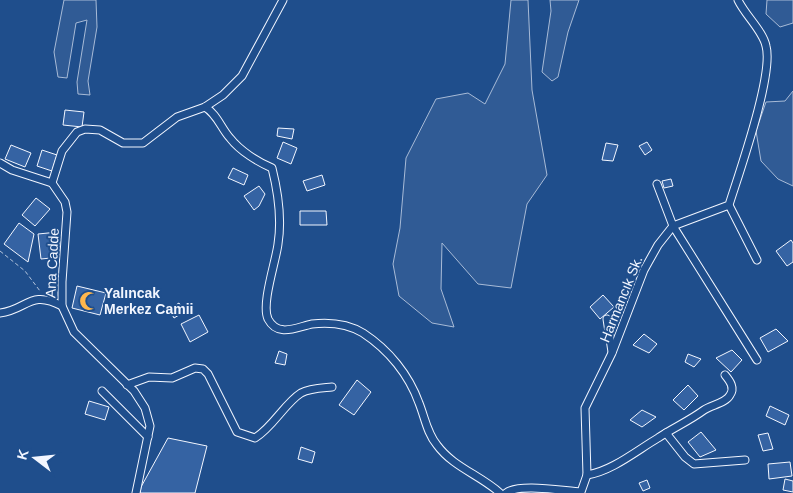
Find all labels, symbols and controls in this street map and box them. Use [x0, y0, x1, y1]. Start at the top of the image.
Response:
street label: Ana Cadde [42, 227, 62, 298]
street label: Harmancık Sk. [596, 253, 646, 345]
place label: Yalıncak Merkez Camii [104, 285, 193, 317]
mosque icon: Yalıncak Merkez Camii [78, 290, 100, 312]
north arrow [10, 433, 60, 483]
text: K [13, 447, 32, 461]

